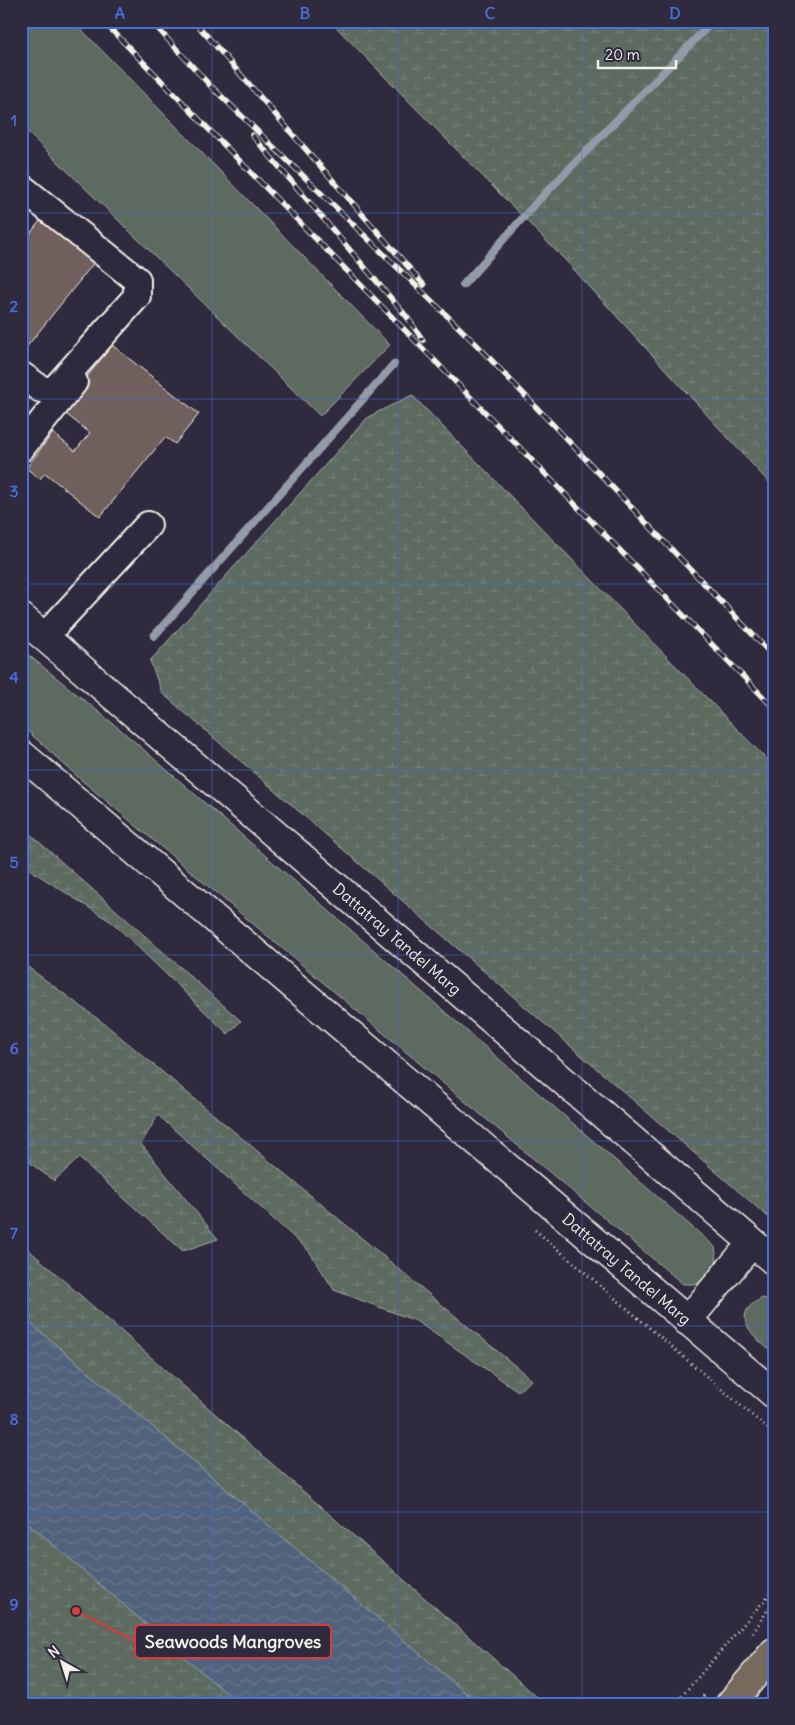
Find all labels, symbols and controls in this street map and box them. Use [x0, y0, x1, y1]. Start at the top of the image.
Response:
text: A [115, 3, 125, 23]
text: B [300, 3, 311, 23]
text: C [485, 3, 496, 23]
text: D [669, 3, 681, 23]
scale bar [598, 38, 675, 70]
text: 20 m [605, 45, 640, 64]
text: 1 [11, 110, 17, 130]
text: 2 [10, 296, 19, 316]
text: 3 [9, 481, 19, 501]
text: 4 [9, 667, 19, 687]
text: 5 [9, 852, 19, 872]
street label: Dattatray Tandel Marg [329, 878, 465, 999]
text: 6 [9, 1038, 19, 1058]
street label: Dattatray Tandel Marg [558, 1209, 695, 1329]
text: 7 [10, 1223, 18, 1243]
text: 8 [9, 1409, 19, 1429]
text: 9 [9, 1594, 19, 1614]
callout: Seawoods Mangroves [135, 1625, 331, 1658]
text: Seawoods Mangroves [145, 1630, 321, 1653]
north arrow [38, 1638, 88, 1688]
text: N [44, 1642, 63, 1662]

